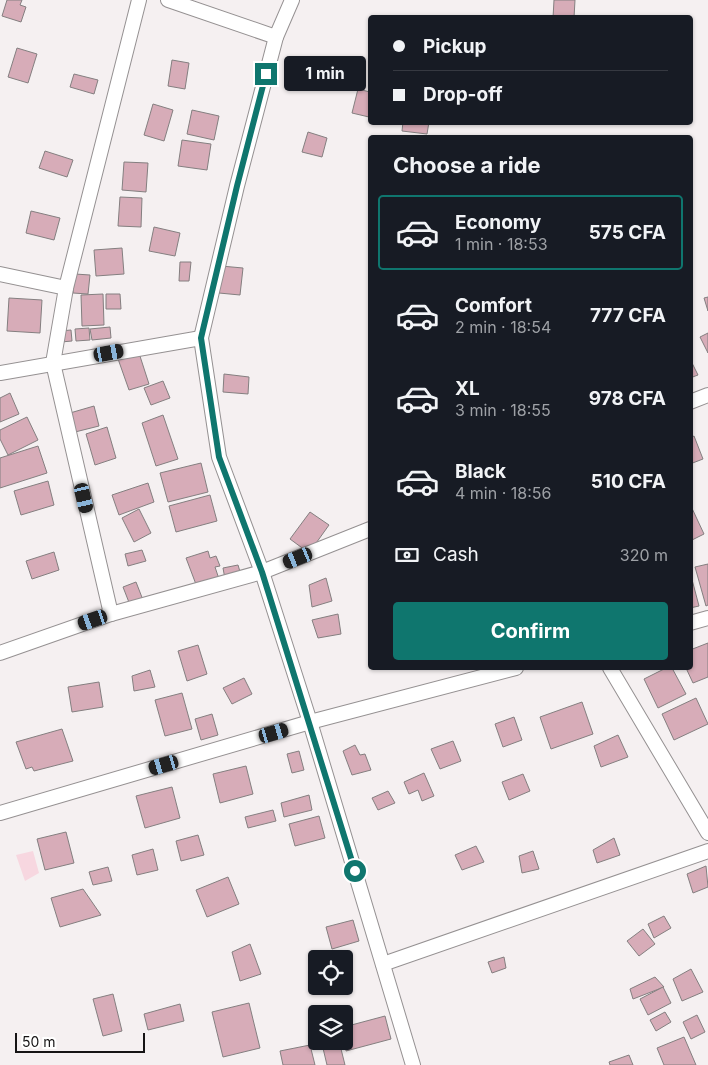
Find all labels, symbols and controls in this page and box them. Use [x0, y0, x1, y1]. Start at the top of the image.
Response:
text: Pickup [423, 35, 486, 58]
callout: 1 min [284, 56, 366, 92]
route end [255, 63, 277, 85]
text: 1 min [305, 63, 345, 83]
text: Drop-off [423, 83, 503, 106]
text: Choose a ride [393, 152, 541, 178]
icon: car [395, 210, 440, 255]
text: Economy [455, 211, 541, 234]
text: 575 CFA [589, 221, 666, 244]
text: 1 min · 18:53 [455, 234, 548, 254]
icon: car [395, 293, 440, 338]
text: Comfort [455, 294, 532, 317]
text: 777 CFA [590, 304, 666, 327]
text: 2 min · 18:54 [455, 317, 551, 337]
car [92, 343, 125, 363]
icon: car [395, 376, 440, 421]
text: XL [455, 377, 480, 400]
text: 978 CFA [589, 387, 666, 410]
text: 3 min · 18:55 [455, 400, 551, 420]
icon: car [395, 459, 440, 504]
text: Black [455, 460, 506, 483]
text: 510 CFA [591, 470, 666, 493]
car [73, 482, 94, 514]
text: 4 min · 18:56 [455, 483, 551, 503]
icon: cash [393, 541, 421, 569]
text: Cash [433, 543, 479, 566]
car [281, 545, 314, 571]
text: 320 m [620, 545, 668, 565]
button: Confirm [393, 602, 668, 660]
car [76, 608, 109, 632]
car [257, 722, 290, 744]
car [147, 754, 180, 776]
route start [344, 860, 366, 882]
map controls [308, 950, 353, 1050]
button: locate [308, 950, 353, 995]
button: layers [308, 1005, 353, 1050]
scale bar [15, 1030, 145, 1053]
text: 50 m [22, 1033, 56, 1050]

